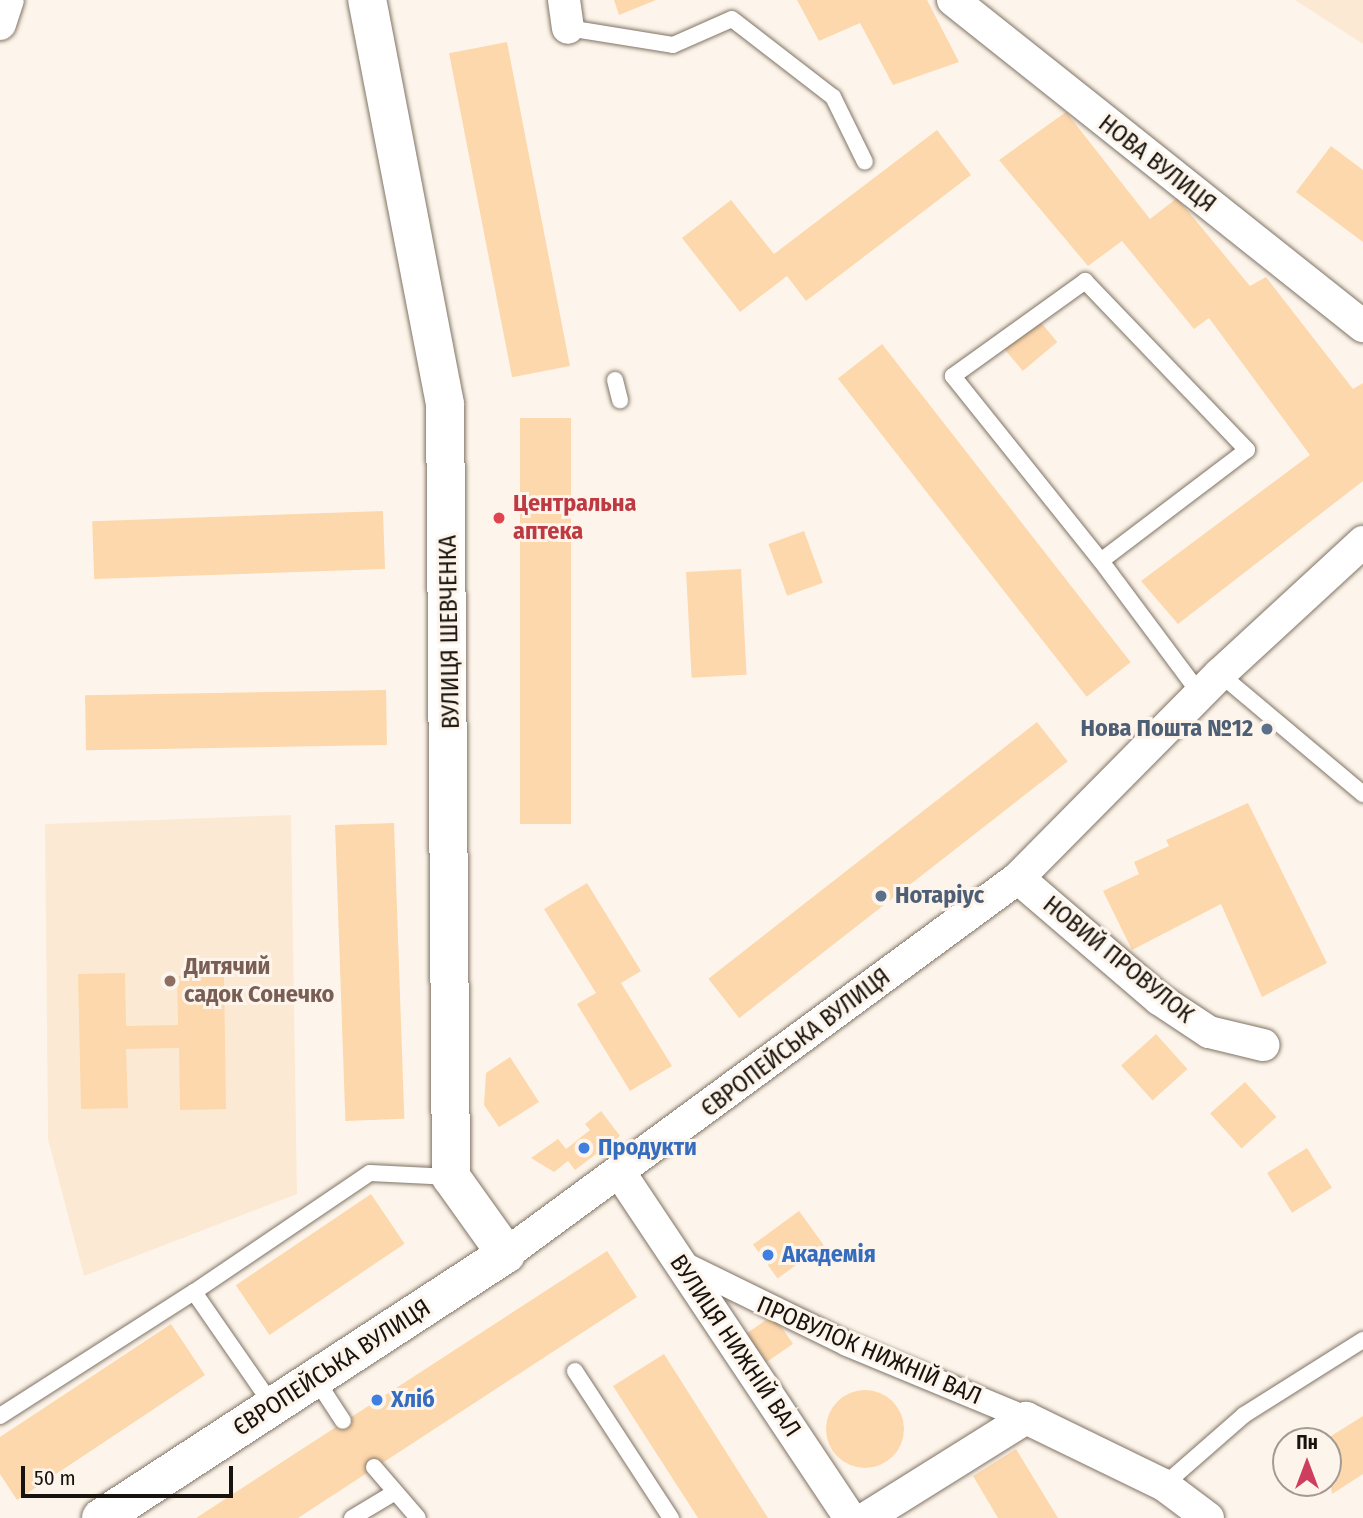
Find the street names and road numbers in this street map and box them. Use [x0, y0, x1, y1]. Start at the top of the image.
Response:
street label: НОВА ВУЛИЦЯ [1093, 109, 1221, 219]
street label: ВУЛИЦЯ ШЕВЧЕНКА [434, 535, 466, 729]
street label: НОВИЙ ПРОВУЛОК [1037, 890, 1199, 1030]
street label: ЄВРОПЕЙСЬКА ВУЛИЦЯ [696, 963, 896, 1123]
street label: ВУЛИЦЯ НИЖНІЙ ВАЛ [663, 1250, 807, 1442]
street label: ПРОВУЛОК НИЖНІЙ ВАЛ [752, 1291, 986, 1411]
street label: ЄВРОПЕЙСЬКА ВУЛИЦЯ [228, 1294, 436, 1442]

